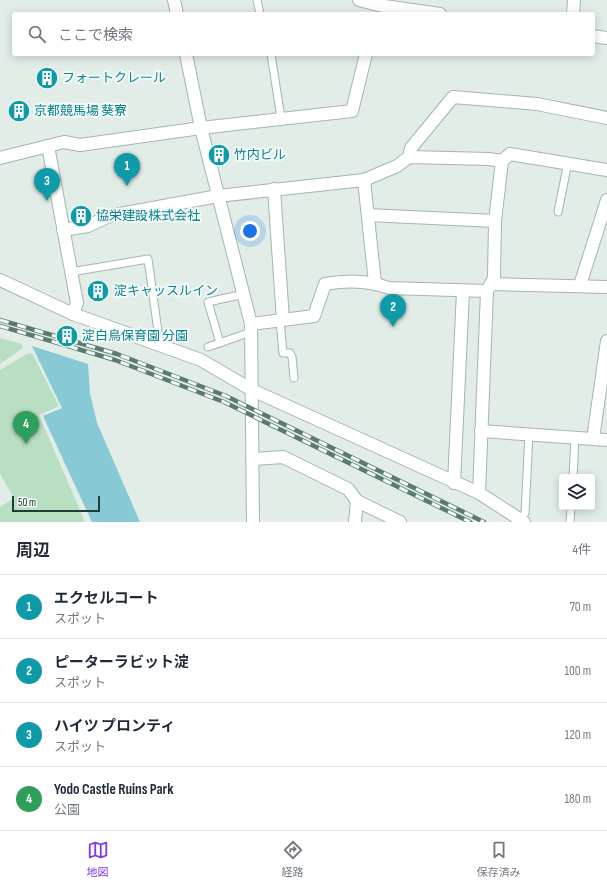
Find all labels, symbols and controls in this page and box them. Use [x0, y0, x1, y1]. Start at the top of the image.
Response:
search box [12, 12, 595, 56]
icon: search [26, 23, 48, 45]
text: ここで検索 [58, 26, 133, 45]
building icon: フォートクレール [34, 65, 60, 91]
place label: フォートクレール [62, 70, 166, 86]
building icon: 京都競馬場 葵寮 [6, 98, 32, 124]
place label: 京都競馬場 葵寮 [34, 103, 127, 119]
building icon: 竹内ビル [206, 142, 232, 168]
place label: 竹内ビル [234, 147, 286, 163]
pin: 1 [114, 153, 140, 186]
pin: 3 [34, 168, 60, 201]
building icon: 協栄建設株式会社 [68, 203, 94, 229]
place label: 協栄建設株式会社 [96, 208, 200, 224]
your location [240, 221, 260, 241]
building icon: 淀キャッスルイン [85, 278, 111, 304]
place label: 淀キャッスルイン [114, 283, 218, 299]
pin: 2 [380, 294, 406, 327]
building icon: 淀白鳥保育園 分園 [54, 323, 80, 349]
place label: 淀白鳥保育園 分園 [82, 328, 188, 344]
pin: 4 [13, 411, 39, 444]
map controls [559, 474, 595, 510]
button: layers [559, 474, 595, 510]
scale bar [12, 494, 100, 513]
text: 50 m [18, 496, 36, 509]
text: 周辺 [16, 541, 50, 561]
text: 4件 [573, 542, 591, 558]
text: エクセルコート [54, 589, 159, 608]
text: 1 [26, 599, 32, 615]
text: 70 m [570, 599, 591, 615]
text: スポット [54, 611, 106, 627]
text: ピーターラビット淀 [54, 653, 189, 672]
text: 2 [26, 663, 32, 679]
text: 100 m [564, 663, 591, 679]
text: スポット [54, 675, 106, 691]
text: ハイツ プロンティ [54, 717, 175, 736]
text: 3 [26, 727, 32, 743]
text: 120 m [565, 727, 591, 743]
text: スポット [54, 739, 106, 755]
text: Yodo Castle Ruins Park [54, 780, 174, 799]
text: 4 [26, 791, 32, 807]
text: 180 m [565, 791, 591, 807]
text: 公園 [54, 802, 80, 818]
tab: 地図 [87, 839, 109, 879]
tab: 経路 [282, 839, 304, 879]
tab: 保存済み [477, 839, 521, 879]

